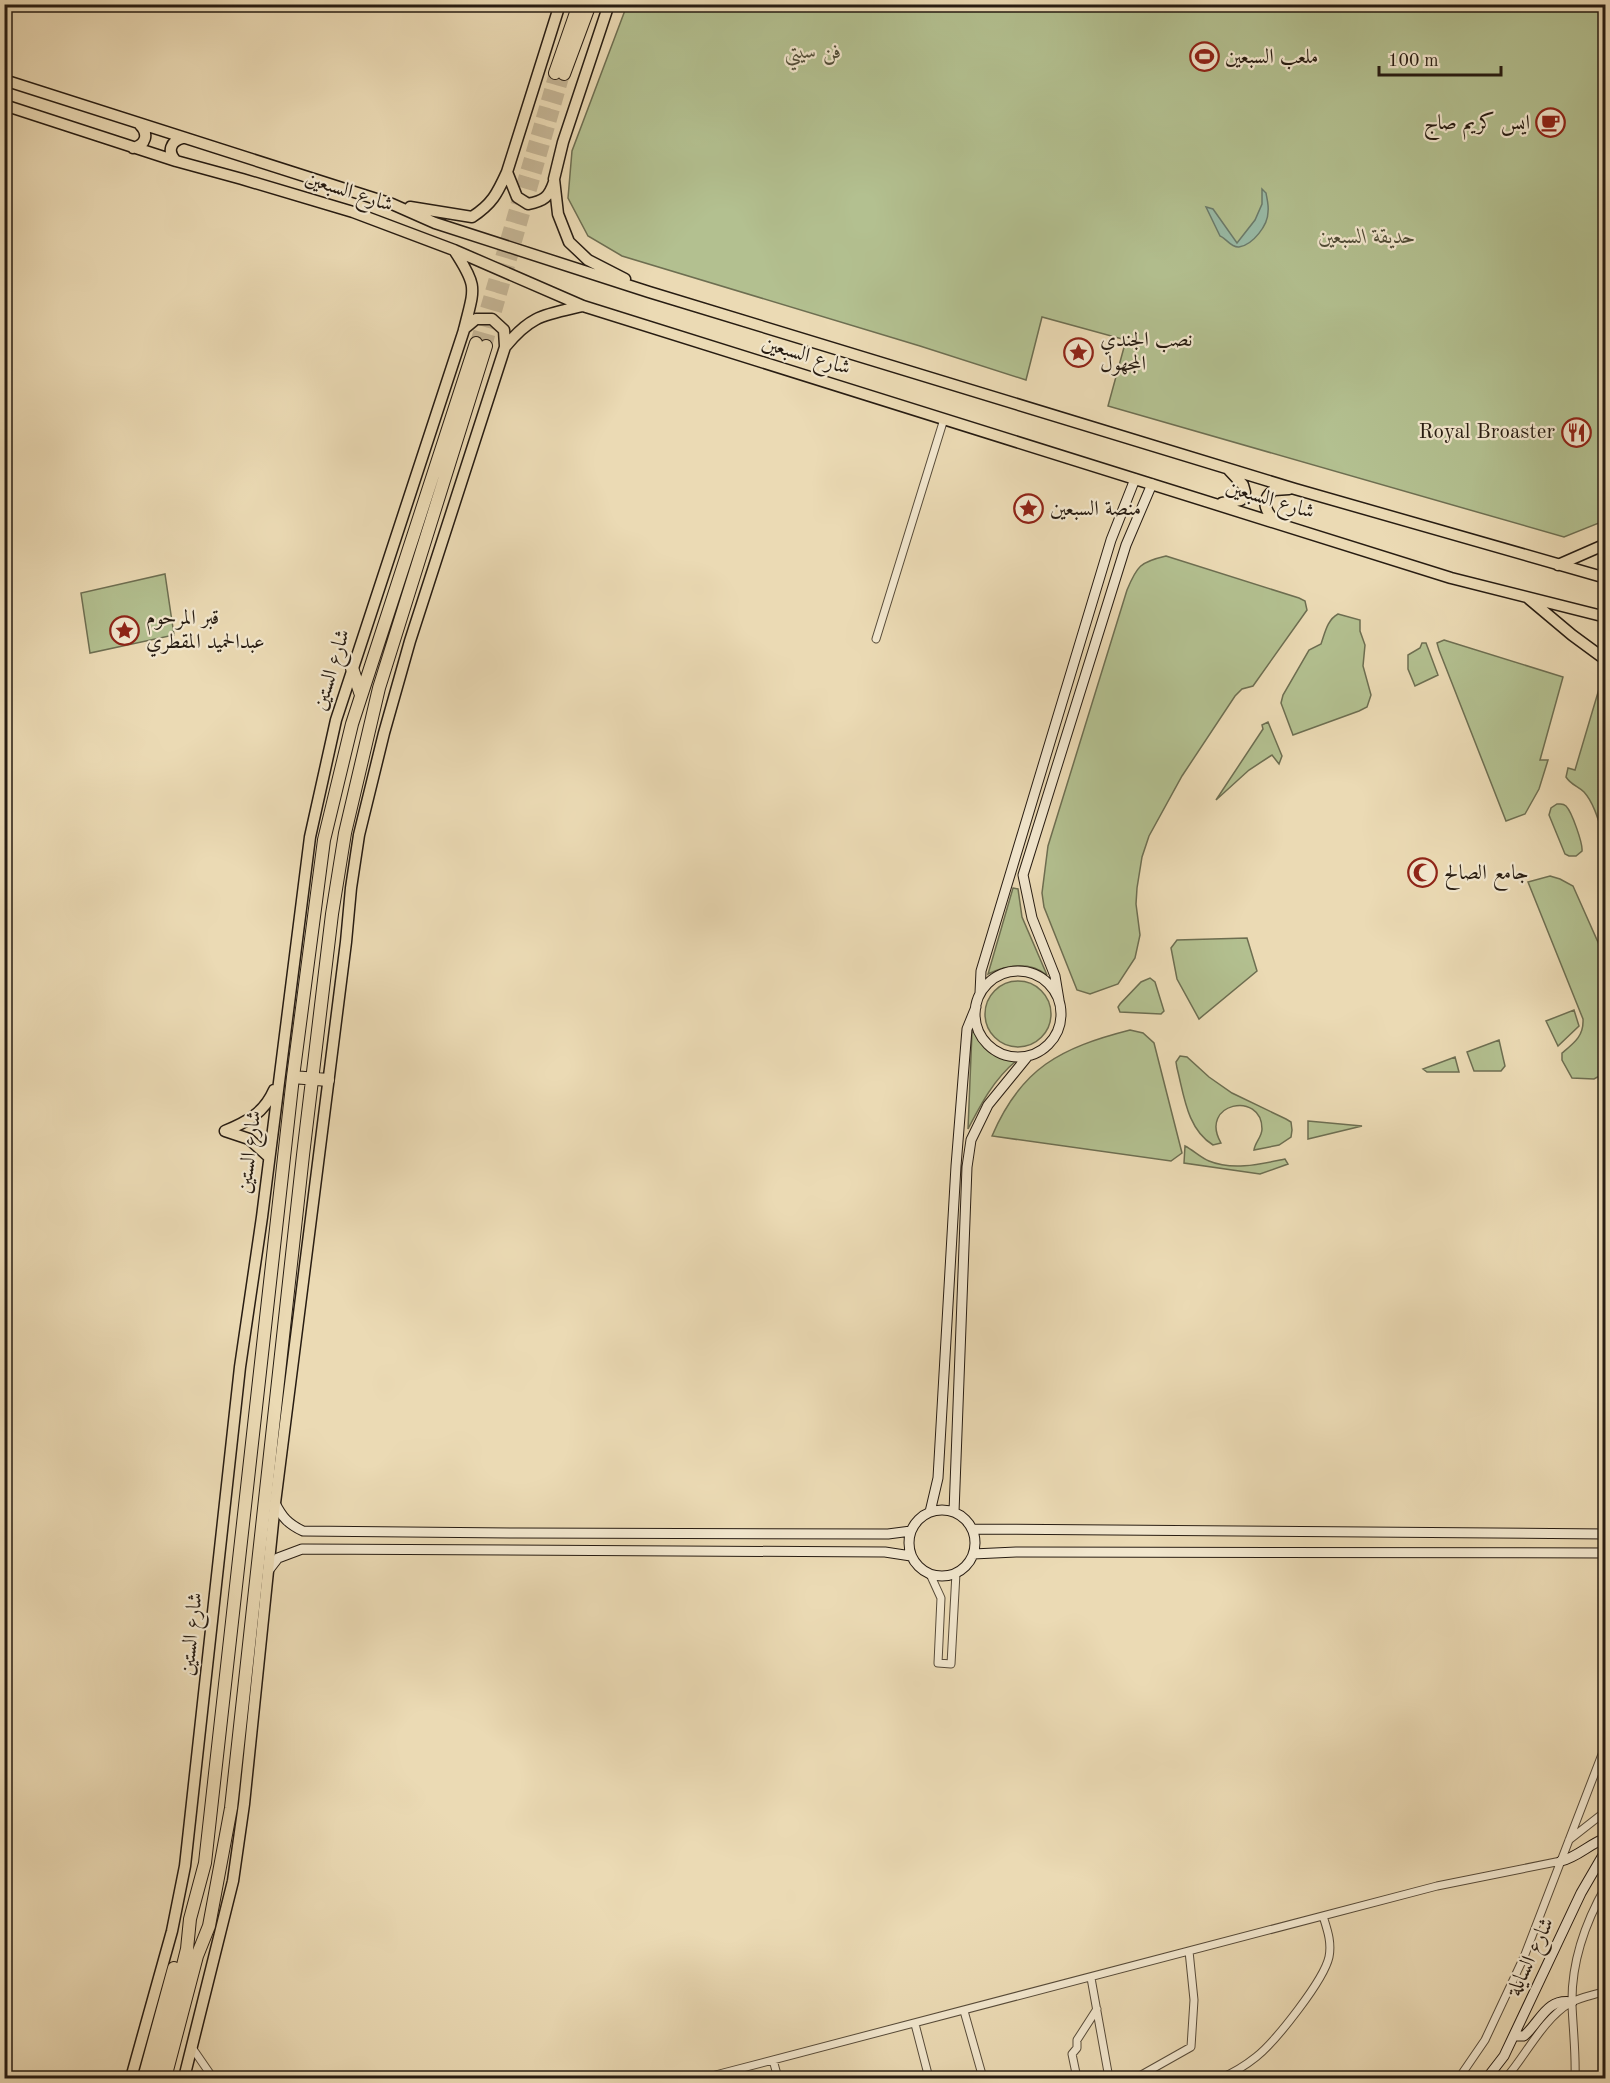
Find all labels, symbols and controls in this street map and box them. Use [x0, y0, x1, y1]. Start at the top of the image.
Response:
scale bar [1379, 39, 1500, 77]
sports icon: ملعب السبعين [1188, 41, 1220, 73]
park label: فن سيتي [784, 42, 842, 71]
place label: ملعب السبعين [1225, 47, 1318, 70]
text: 100 m [1388, 52, 1439, 70]
cafe icon: ايس كريم صاج [1535, 107, 1567, 139]
place label: ايس كريم صاج [1424, 111, 1530, 141]
street label: شارع السبعين [301, 168, 396, 222]
park label: حديقة السبعين [1318, 227, 1416, 249]
place label: نصب الجندي المجهول [1100, 330, 1192, 376]
street label: شارع السبعين [758, 333, 853, 385]
place icon: نصب الجندي المجهول [1063, 336, 1095, 368]
restaurant icon: Royal Broaster [1560, 416, 1592, 448]
place label: Royal Broaster [1419, 422, 1555, 443]
street label: شارع السبعين [1222, 477, 1317, 529]
place icon: منصة السبعين [1013, 493, 1045, 525]
place label: منصة السبعين [1050, 499, 1141, 521]
place label: قبر المرحوم عبدالحميد المقطري [146, 608, 265, 657]
place icon: قبر المرحوم عبدالحميد المقطري [109, 614, 141, 646]
street label: شارع الستين [310, 627, 360, 715]
mosque icon: جامع الصالح [1407, 857, 1439, 889]
place label: جامع الصالح [1444, 863, 1529, 891]
street label: شارع الستين [234, 1109, 271, 1195]
street label: شارع الستين [177, 1591, 213, 1677]
street label: شارع السايلة [1503, 1915, 1564, 2003]

